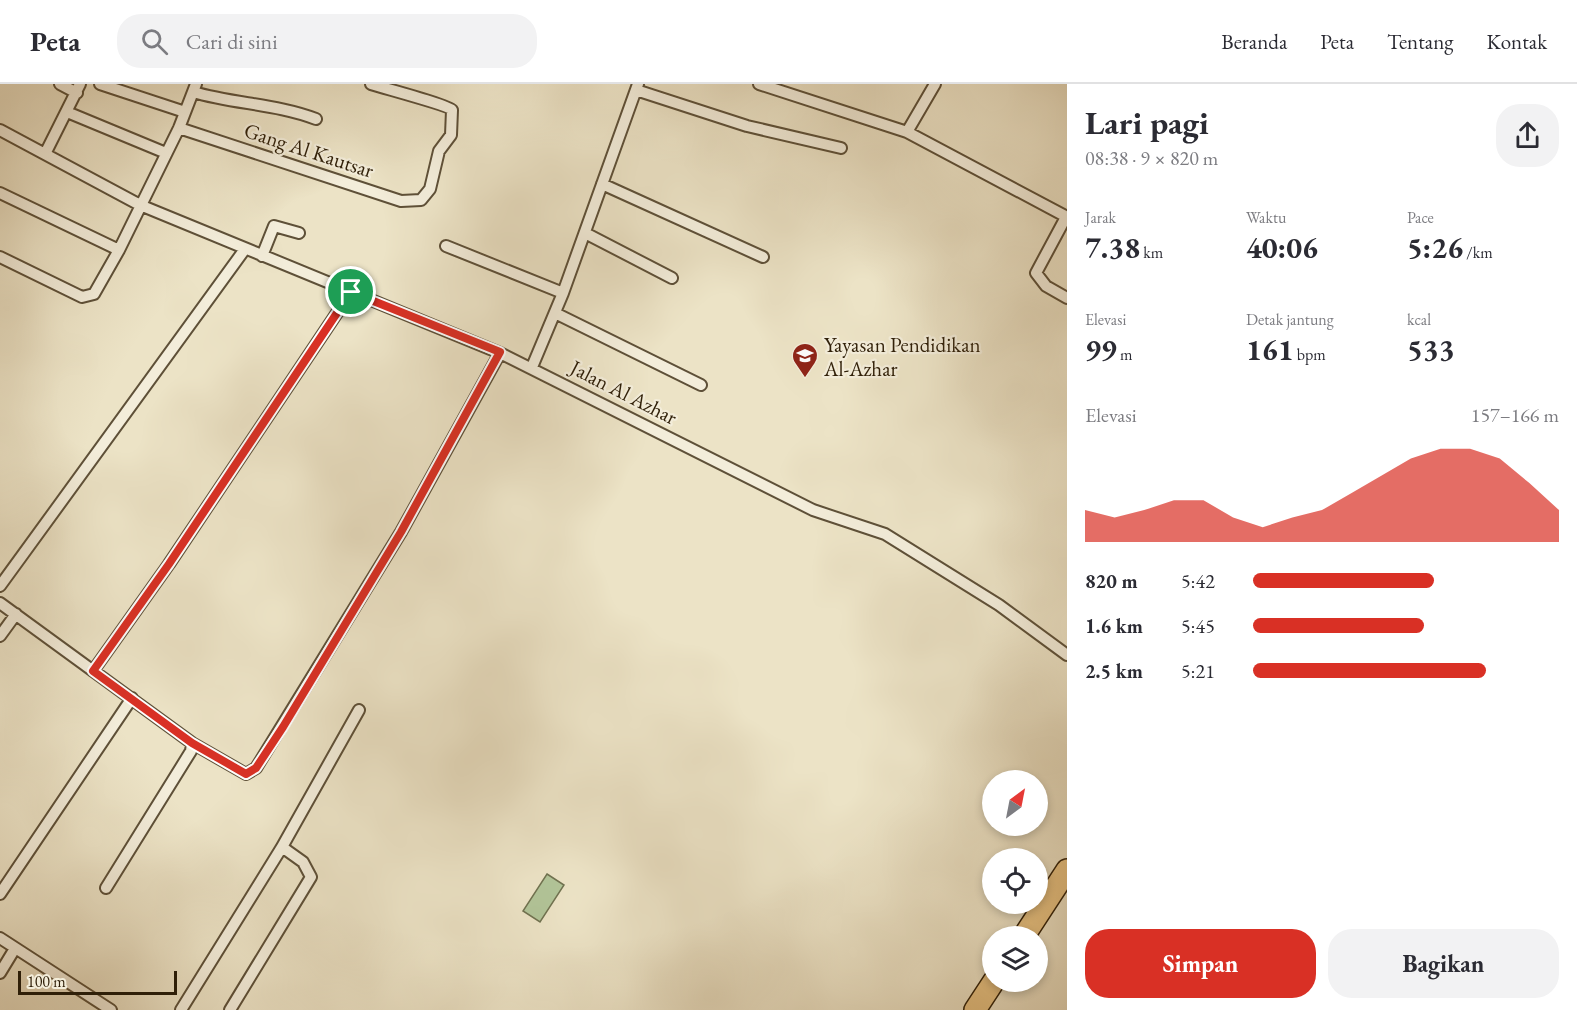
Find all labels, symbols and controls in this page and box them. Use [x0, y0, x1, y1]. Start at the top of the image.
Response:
search box [117, 14, 537, 68]
text: Peta [30, 23, 81, 59]
icon: search [138, 25, 171, 58]
text: Cari di sini [186, 27, 278, 56]
text: Beranda [1221, 28, 1287, 55]
text: Peta [1320, 28, 1354, 55]
text: Tentang [1387, 28, 1453, 55]
text: Kontak [1486, 28, 1547, 55]
text: Lari pagi [1085, 101, 1209, 144]
button: share [1496, 104, 1559, 167]
street label: Gang Al Kautsar [241, 116, 377, 184]
text: 08:38 · 9 × 820 m [1085, 145, 1218, 171]
text: Jarak [1085, 207, 1116, 228]
text: Waktu [1246, 207, 1286, 228]
text: Pace [1407, 207, 1434, 228]
text: 7.38 [1085, 228, 1140, 267]
text: 40:06 [1246, 228, 1318, 267]
text: 5:26 [1407, 228, 1463, 267]
text: km [1140, 242, 1163, 263]
text: /km [1463, 242, 1493, 263]
pin [325, 266, 376, 317]
icon: arrive [334, 275, 367, 308]
text: Elevasi [1085, 309, 1126, 330]
text: Detak jantung [1246, 309, 1334, 330]
text: kcal [1407, 309, 1431, 330]
text: 99 [1085, 330, 1117, 369]
text: 161 [1246, 330, 1294, 369]
text: 533 [1407, 330, 1455, 369]
place label: Yayasan Pendidikan Al-Azhar [823, 331, 981, 382]
school or university icon: Yayasan Pendidikan Al-Azhar [790, 341, 820, 379]
text: m [1117, 344, 1132, 365]
text: bpm [1294, 344, 1326, 365]
street label: Jalan Al Azhar [564, 353, 682, 430]
text: Elevasi [1085, 402, 1137, 428]
text: 157–166 m [1471, 402, 1559, 428]
text: 820 m [1085, 568, 1138, 594]
text: 5:42 [1181, 568, 1215, 594]
text: 1.6 km [1085, 613, 1143, 639]
text: 5:45 [1181, 613, 1215, 639]
text: 2.5 km [1085, 658, 1143, 684]
text: 5:21 [1181, 658, 1215, 684]
north arrow [982, 770, 1048, 836]
map controls [982, 770, 1048, 992]
button: locate [982, 848, 1048, 914]
button: layers [982, 926, 1048, 992]
button: Simpan [1085, 929, 1316, 998]
button: Bagikan [1328, 929, 1559, 998]
scale bar [18, 968, 177, 996]
text: 100 m [27, 971, 66, 992]

